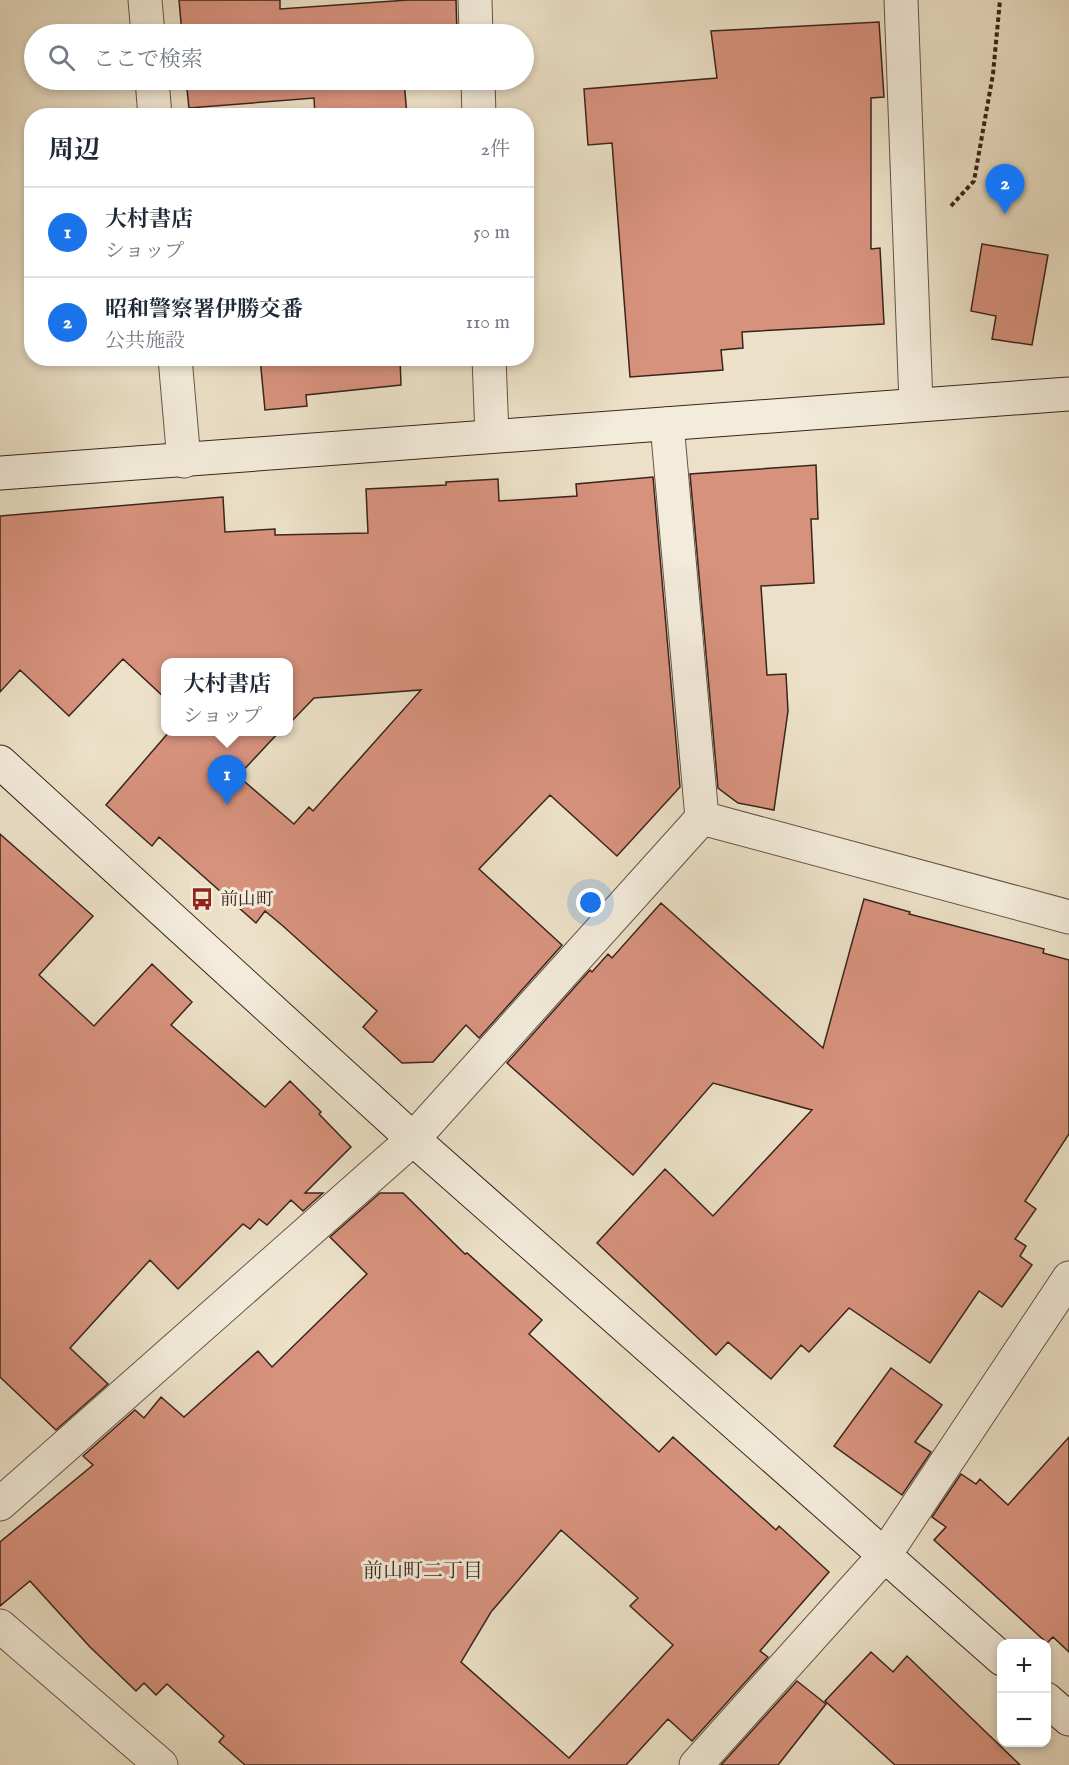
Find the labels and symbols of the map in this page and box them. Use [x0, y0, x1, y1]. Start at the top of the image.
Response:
pin: 2 [986, 164, 1024, 214]
pin: 1 [208, 756, 246, 805]
bus stop icon: 前山町 [189, 886, 215, 912]
your location [576, 888, 605, 917]
place label: 前山町 [220, 889, 274, 912]
district label: 前山町二丁目 [363, 1559, 483, 1584]

